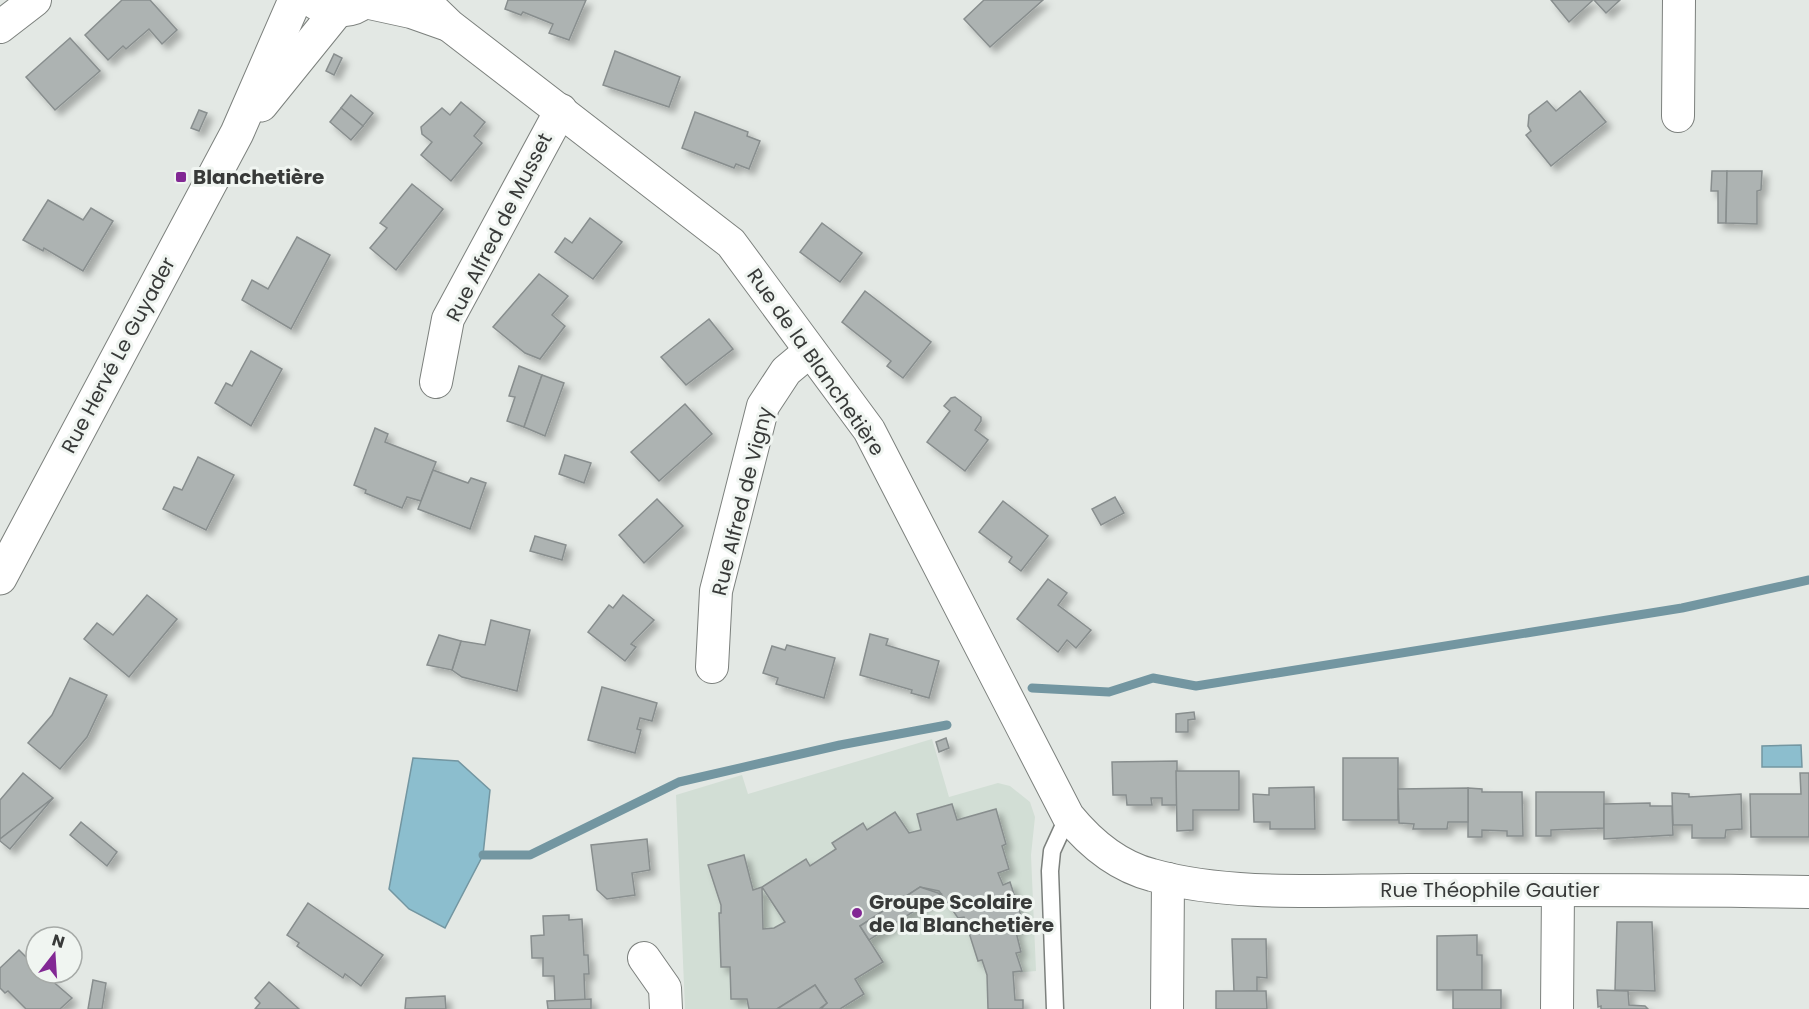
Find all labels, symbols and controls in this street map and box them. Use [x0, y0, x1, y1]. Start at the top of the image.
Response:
street label: Rue Alfred de Musset [439, 128, 559, 326]
place label: Blanchetière [193, 163, 324, 191]
marker: Blanchetière [174, 170, 188, 184]
street label: Rue Hervé Le Guyader [54, 252, 182, 458]
street label: Rue de la Blanchetière [741, 263, 891, 461]
street label: Rue Alfred de Vigny [705, 404, 779, 598]
street label: Rue Théophile Gautier [1380, 876, 1600, 904]
place label: Groupe Scolaire de la Blanchetière [869, 888, 1054, 939]
marker: Groupe Scolaire de la Blanchetière [850, 906, 864, 920]
north arrow [24, 925, 84, 985]
text: N [49, 928, 67, 954]

